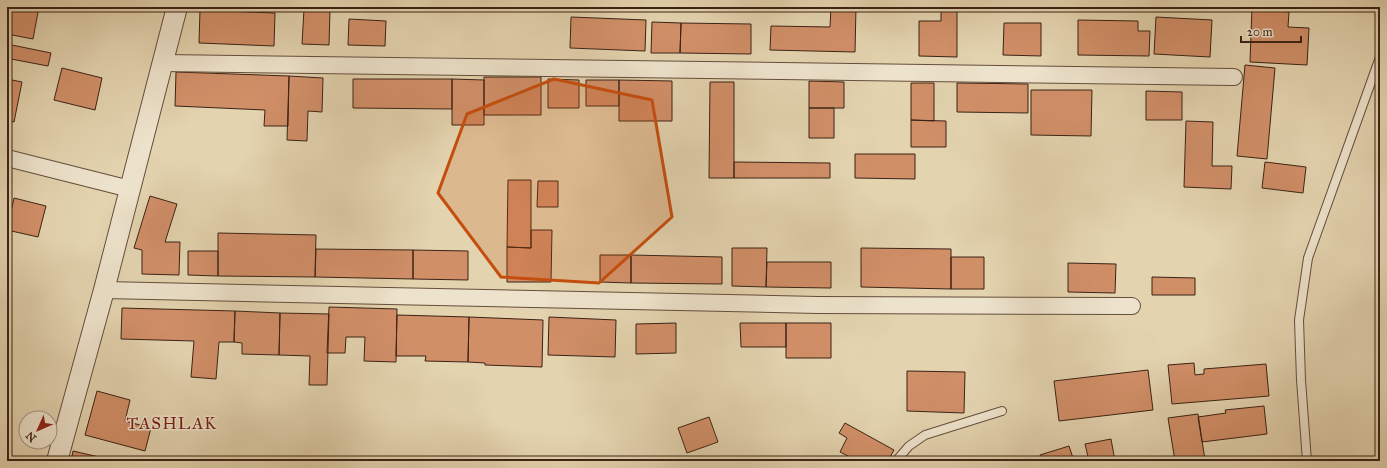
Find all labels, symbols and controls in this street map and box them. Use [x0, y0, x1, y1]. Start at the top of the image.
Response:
scale bar [1241, 18, 1301, 44]
text: 20 m [1247, 25, 1273, 39]
north arrow [18, 410, 58, 450]
district label: TASHLAK [127, 413, 217, 434]
text: N [23, 428, 39, 445]

